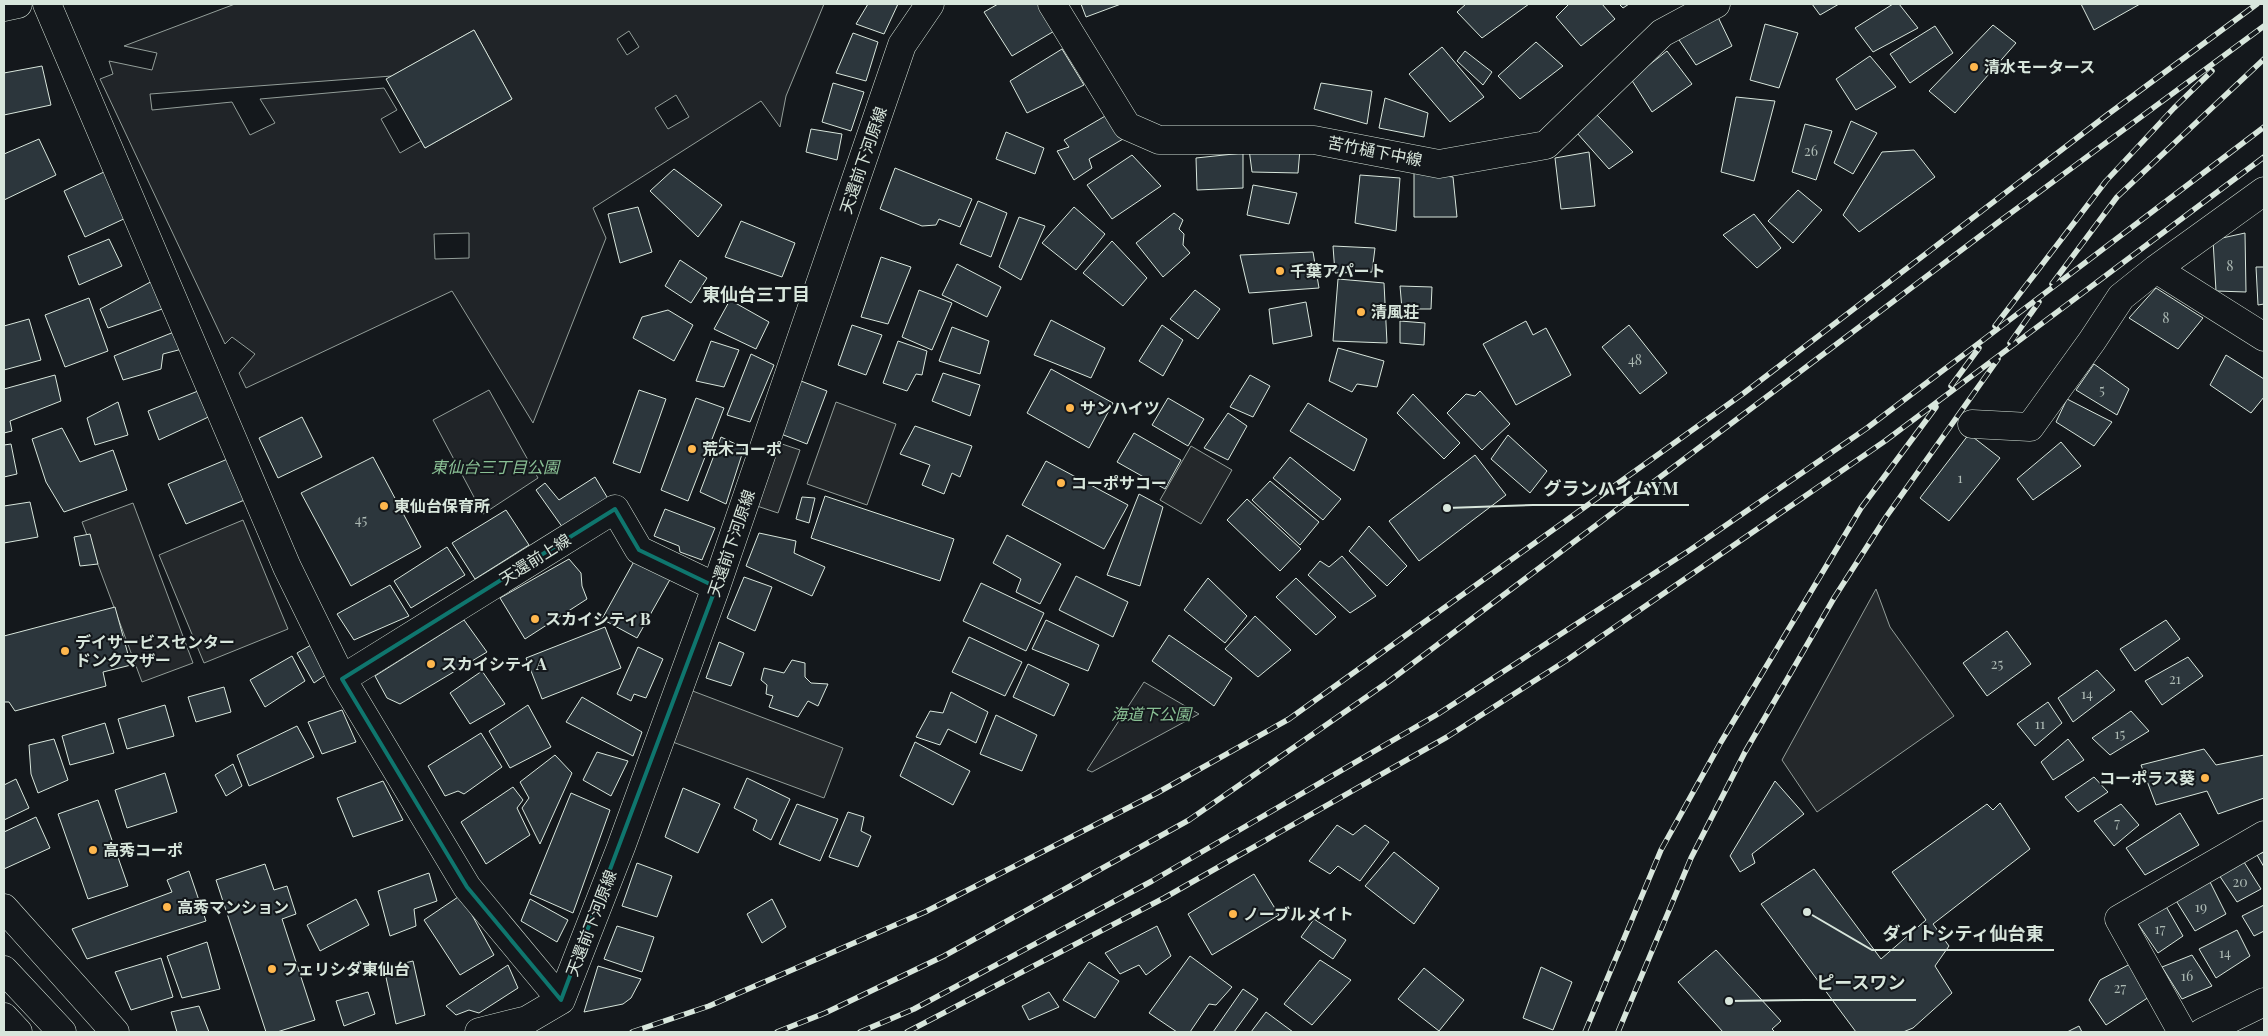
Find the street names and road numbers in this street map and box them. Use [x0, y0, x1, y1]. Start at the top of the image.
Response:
street label: 天還前下河原線 [834, 103, 891, 216]
street label: 苦竹樋下中線 [1326, 131, 1424, 170]
street label: 天還前下河原線 [702, 486, 759, 599]
street label: 天還前上線 [495, 528, 574, 589]
street label: 天還前下河原線 [561, 867, 620, 979]

